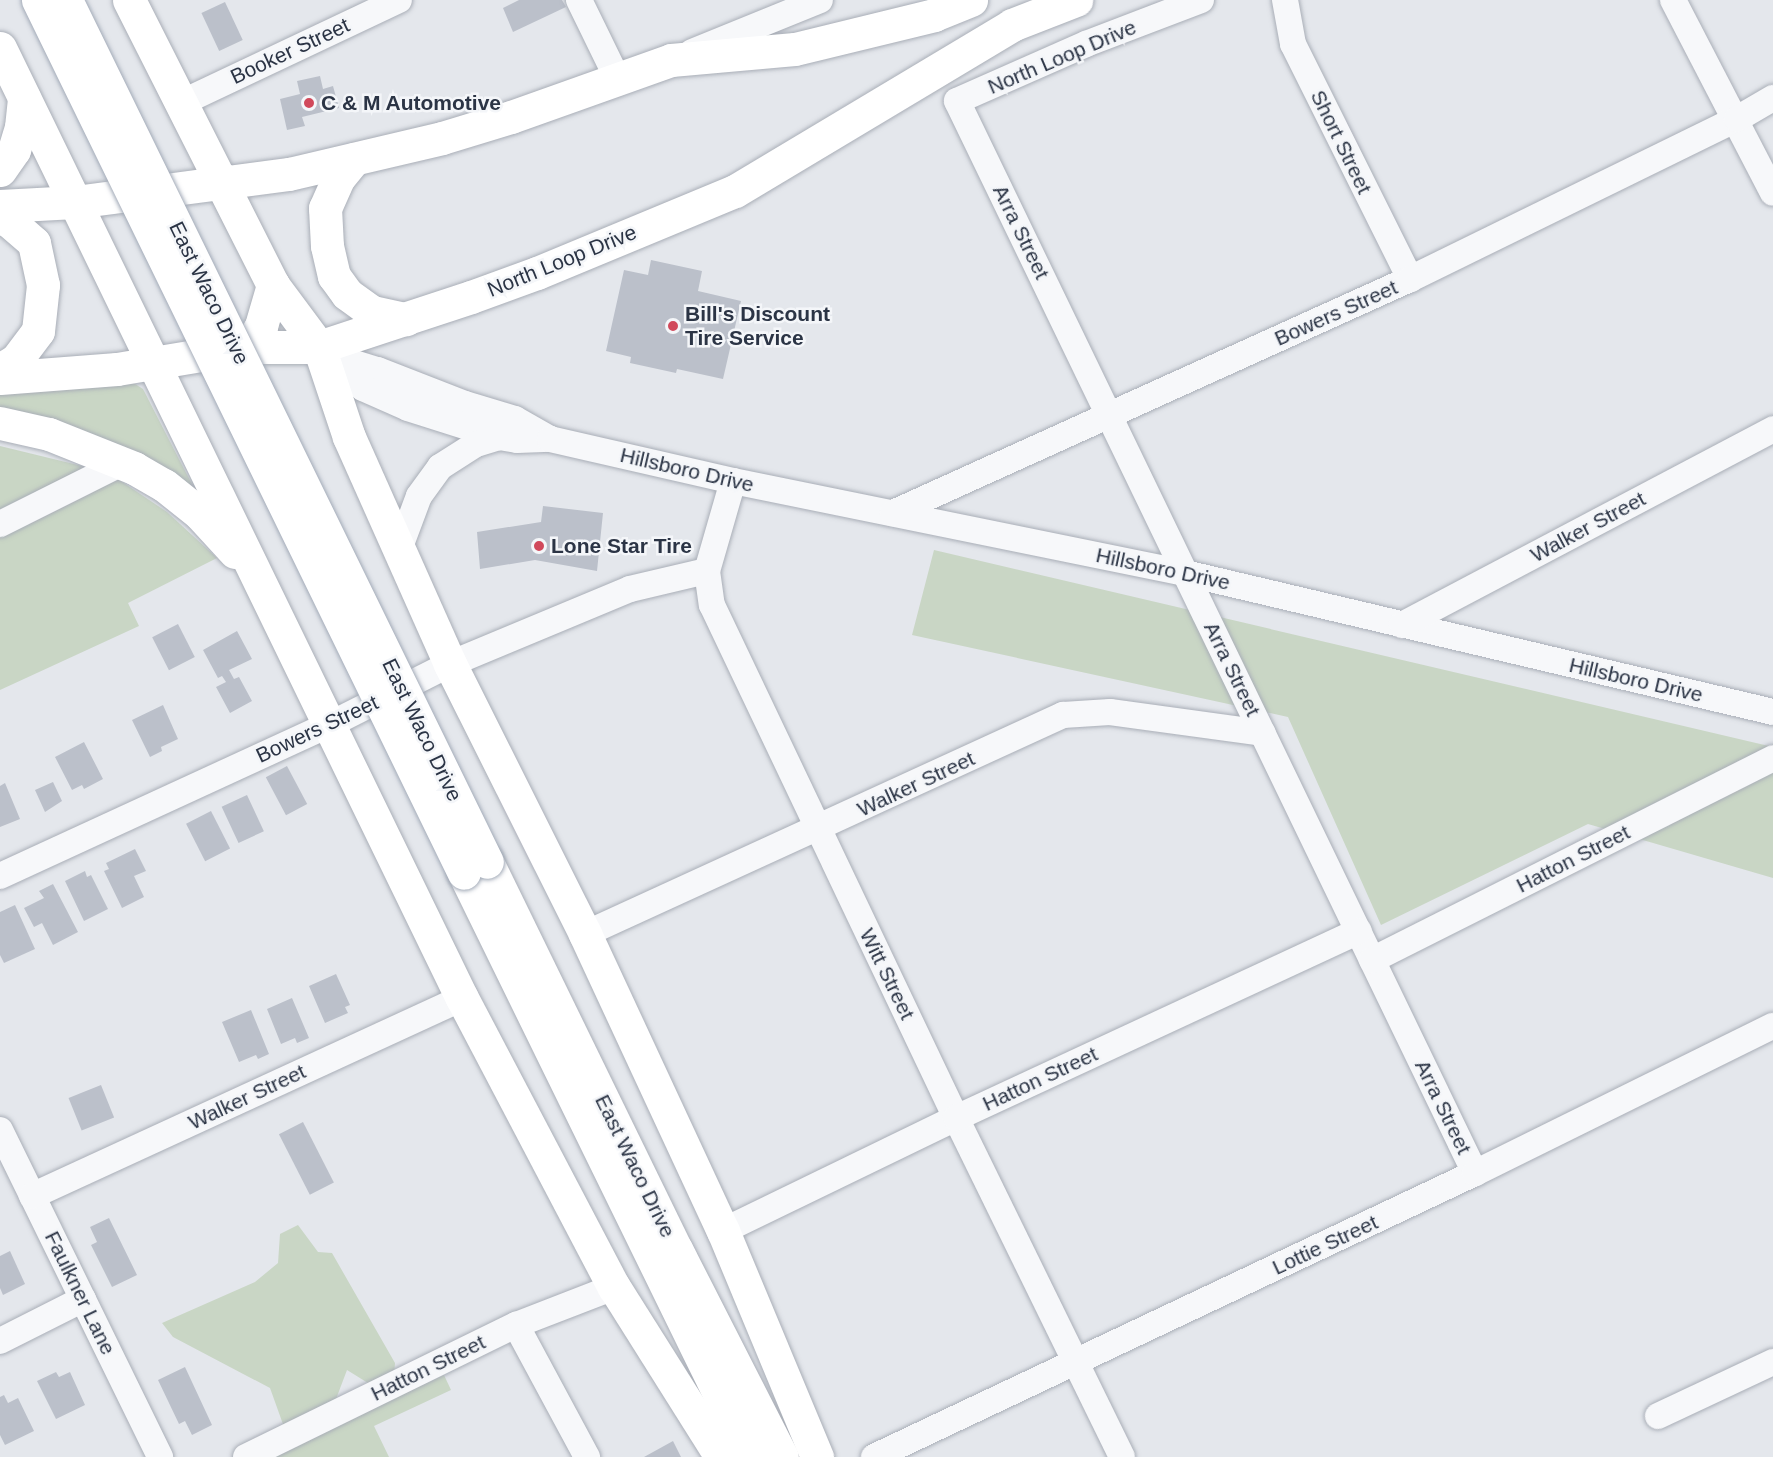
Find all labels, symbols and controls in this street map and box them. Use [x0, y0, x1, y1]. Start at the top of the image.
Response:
street label: Booker Street [226, 12, 354, 90]
street label: North Loop Drive [984, 14, 1140, 100]
street label: Short Street [1305, 86, 1377, 198]
place label: C & M Automotive [321, 90, 502, 116]
marker: C & M Automotive [302, 96, 316, 110]
street label: Arra Street [987, 181, 1055, 283]
street label: East Waco Drive [164, 218, 254, 368]
street label: North Loop Drive [484, 220, 640, 302]
street label: Bowers Street [1271, 275, 1401, 351]
place label: Bill's Discount Tire Service [685, 301, 830, 351]
marker: Bill's Discount Tire Service [666, 319, 680, 333]
street label: Hillsboro Drive [618, 442, 756, 498]
street label: Walker Street [1526, 486, 1650, 568]
place label: Lone Star Tire [551, 533, 692, 559]
marker: Lone Star Tire [532, 539, 546, 553]
street label: Hillsboro Drive [1094, 542, 1232, 596]
street label: Arra Street [1198, 618, 1266, 720]
street label: Hillsboro Drive [1567, 652, 1705, 708]
street label: East Waco Drive [377, 655, 467, 805]
street label: Bowers Street [252, 690, 382, 768]
street label: Walker Street [853, 746, 979, 822]
street label: Hatton Street [1512, 820, 1634, 898]
street label: Witt Street [854, 924, 920, 1024]
street label: Hatton Street [979, 1041, 1101, 1117]
street label: Arra Street [1409, 1056, 1477, 1158]
street label: Walker Street [184, 1059, 310, 1135]
street label: East Waco Drive [590, 1091, 680, 1241]
street label: Lottie Street [1268, 1210, 1382, 1280]
street label: Faulkner Lane [39, 1227, 121, 1359]
street label: Hatton Street [367, 1330, 489, 1406]

